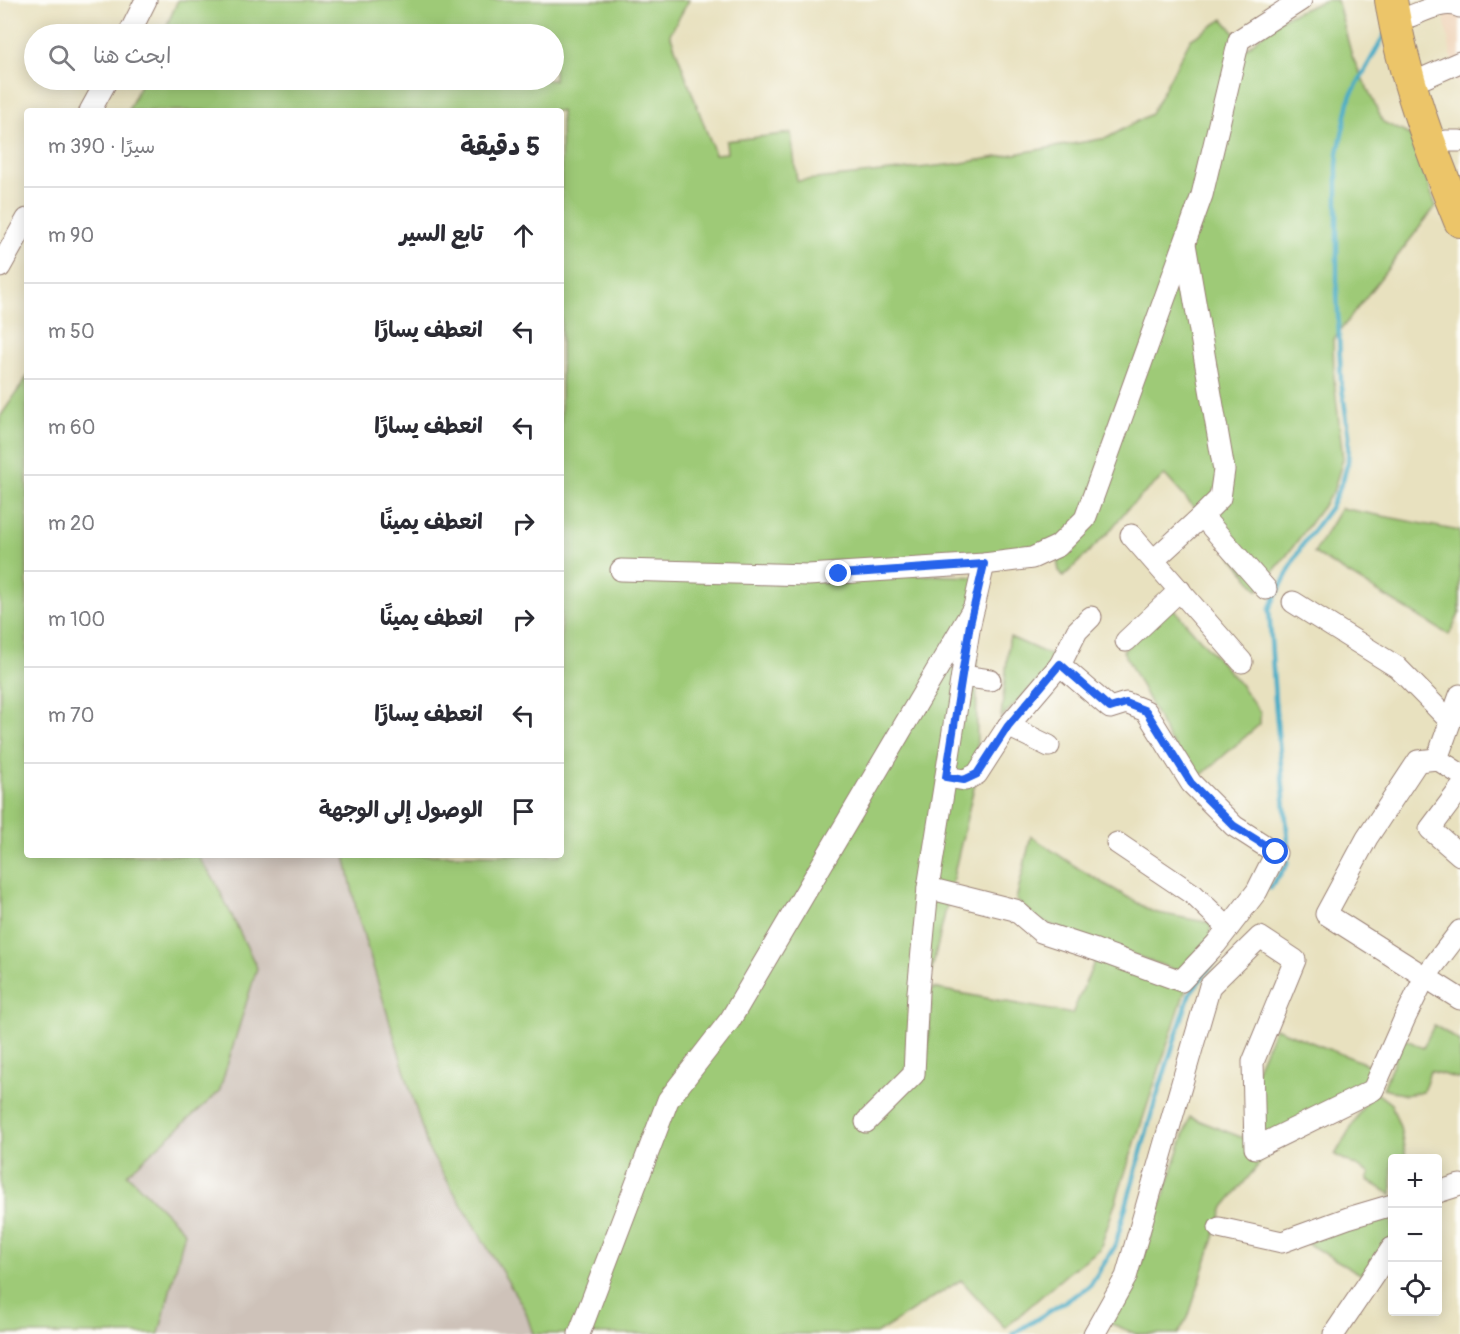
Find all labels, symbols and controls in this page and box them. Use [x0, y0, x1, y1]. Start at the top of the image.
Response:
search box [24, 24, 564, 90]
icon: search [45, 41, 78, 74]
text: ابحث هنا [93, 42, 171, 70]
text: 5 دقيقة [460, 131, 540, 163]
text: سيرًا · 390 m [48, 134, 155, 159]
icon: ahead [507, 219, 540, 252]
text: تابع السير [400, 220, 483, 248]
text: 90 m [48, 223, 94, 248]
icon: left [507, 315, 540, 348]
text: انعطف يسارًا [374, 316, 483, 344]
text: 50 m [48, 319, 95, 344]
icon: left [507, 411, 540, 444]
text: انعطف يسارًا [374, 412, 483, 440]
text: 60 m [48, 415, 95, 440]
icon: right [507, 507, 540, 540]
text: انعطف يمينًا [380, 508, 483, 536]
text: 20 m [48, 511, 95, 536]
route end [825, 560, 851, 586]
icon: right [507, 603, 540, 636]
text: انعطف يمينًا [380, 604, 483, 632]
text: 100 m [48, 607, 105, 632]
icon: left [507, 699, 540, 732]
text: انعطف يسارًا [374, 700, 483, 728]
text: 70 m [48, 703, 94, 728]
icon: arrive [507, 795, 540, 828]
text: الوصول إلى الوجهة [319, 796, 483, 824]
route start [1262, 838, 1288, 864]
map controls [1388, 1154, 1442, 1316]
button: + [1388, 1154, 1442, 1208]
button: − [1388, 1208, 1442, 1262]
button: locate [1388, 1262, 1442, 1316]

